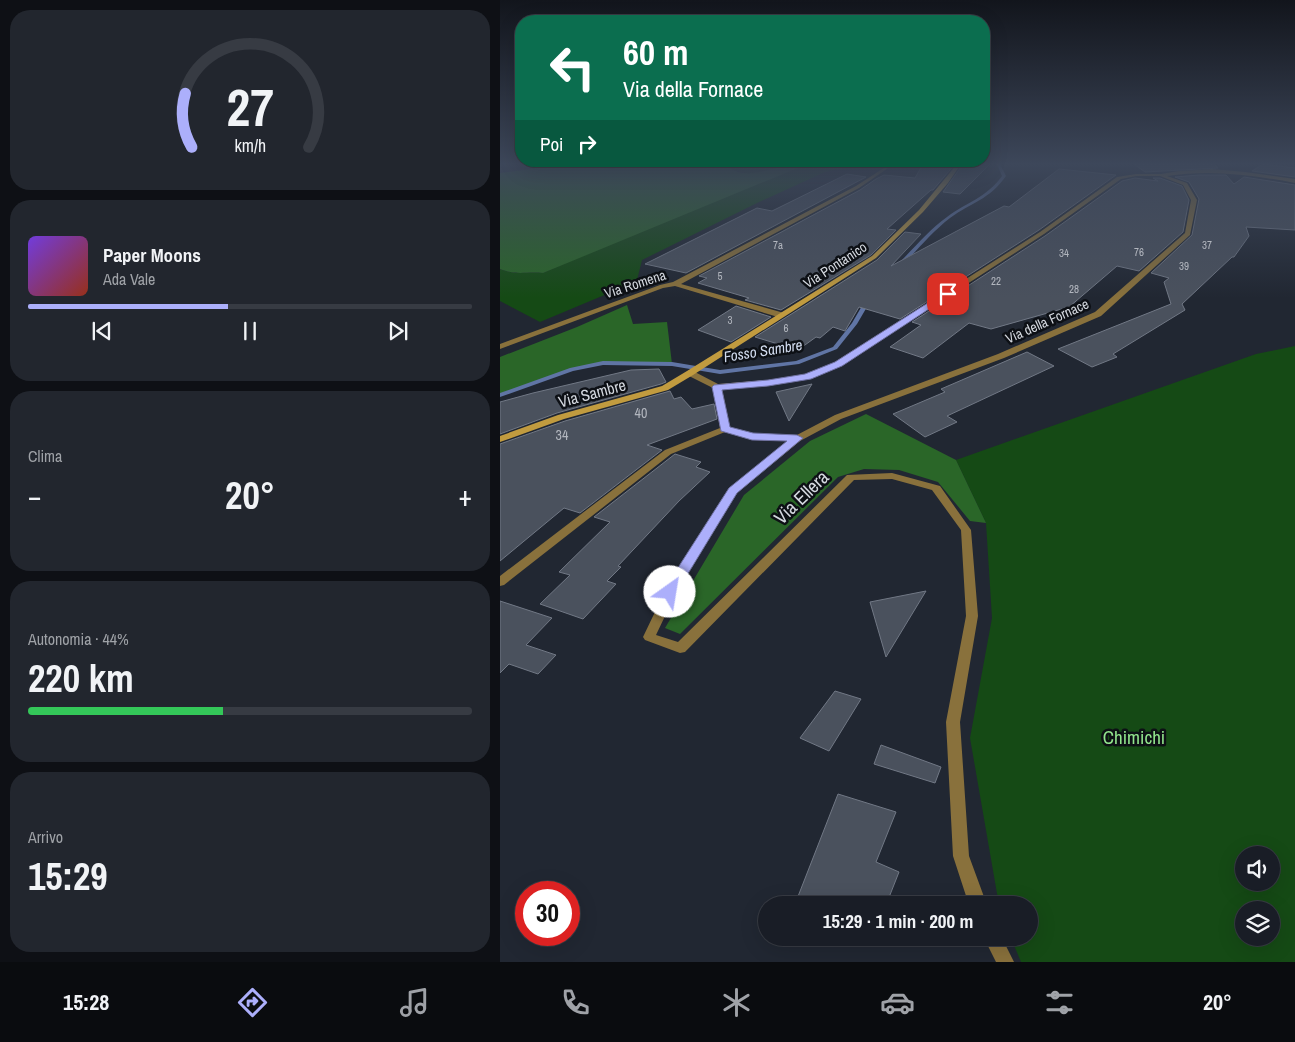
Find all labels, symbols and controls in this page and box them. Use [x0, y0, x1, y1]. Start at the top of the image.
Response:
text: 60 m [623, 29, 688, 76]
icon: left [540, 35, 605, 100]
text: 27 [226, 72, 274, 142]
text: Via della Fornace [623, 74, 763, 104]
icon: right [573, 130, 601, 158]
text: Poi [540, 131, 563, 157]
text: km/h [234, 134, 266, 158]
house number: 7a [773, 238, 783, 252]
street label: Via Pontanico [800, 238, 870, 292]
house number: 37 [1202, 238, 1212, 252]
text: Paper Moons [103, 242, 201, 268]
house number: 76 [1134, 245, 1144, 259]
house number: 34 [1059, 246, 1069, 260]
house number: 39 [1179, 259, 1189, 273]
street label: Via Romena [602, 265, 669, 302]
text: Ada Vale [103, 268, 155, 290]
house number: 5 [717, 269, 723, 283]
pin [927, 273, 969, 315]
house number: 22 [991, 274, 1001, 288]
icon: arrive [934, 280, 962, 308]
house number: 28 [1069, 282, 1079, 296]
street label: Via della Fornace [1003, 295, 1091, 347]
house number: 3 [727, 313, 733, 327]
icon: previous [88, 317, 116, 345]
icon: pause [236, 317, 264, 345]
icon: next [384, 317, 412, 345]
house number: 6 [783, 321, 789, 335]
water label: Fosso Sambre [722, 334, 804, 367]
street label: Via Sambre [556, 373, 628, 413]
house number: 40 [635, 404, 647, 422]
house number: 34 [556, 426, 569, 444]
text: Clima [28, 445, 62, 467]
street label: Via Ellera [768, 464, 834, 530]
text: 20° [225, 470, 275, 521]
text: − [28, 477, 41, 515]
text: + [459, 477, 472, 515]
position arrow [643, 565, 695, 617]
text: Autonomia · 44% [28, 628, 129, 650]
text: 220 km [28, 653, 134, 704]
park label: Chimichi [1103, 724, 1165, 750]
text: Arrivo [28, 826, 63, 848]
map controls [1235, 846, 1280, 946]
button: sound [1235, 846, 1280, 891]
text: 15:29 [28, 851, 108, 902]
speed limit sign: 30 [515, 881, 580, 946]
button: layers [1235, 901, 1280, 946]
text: 15:29 · 1 min · 200 m [823, 908, 973, 934]
icon: directions [235, 985, 270, 1020]
icon: music [397, 985, 432, 1020]
icon: phone [558, 985, 593, 1020]
icon: climate [719, 985, 754, 1020]
icon: car [880, 985, 915, 1020]
icon: filters [1042, 985, 1077, 1020]
text: 15:28 [63, 987, 109, 1017]
text: 20° [1203, 987, 1232, 1017]

